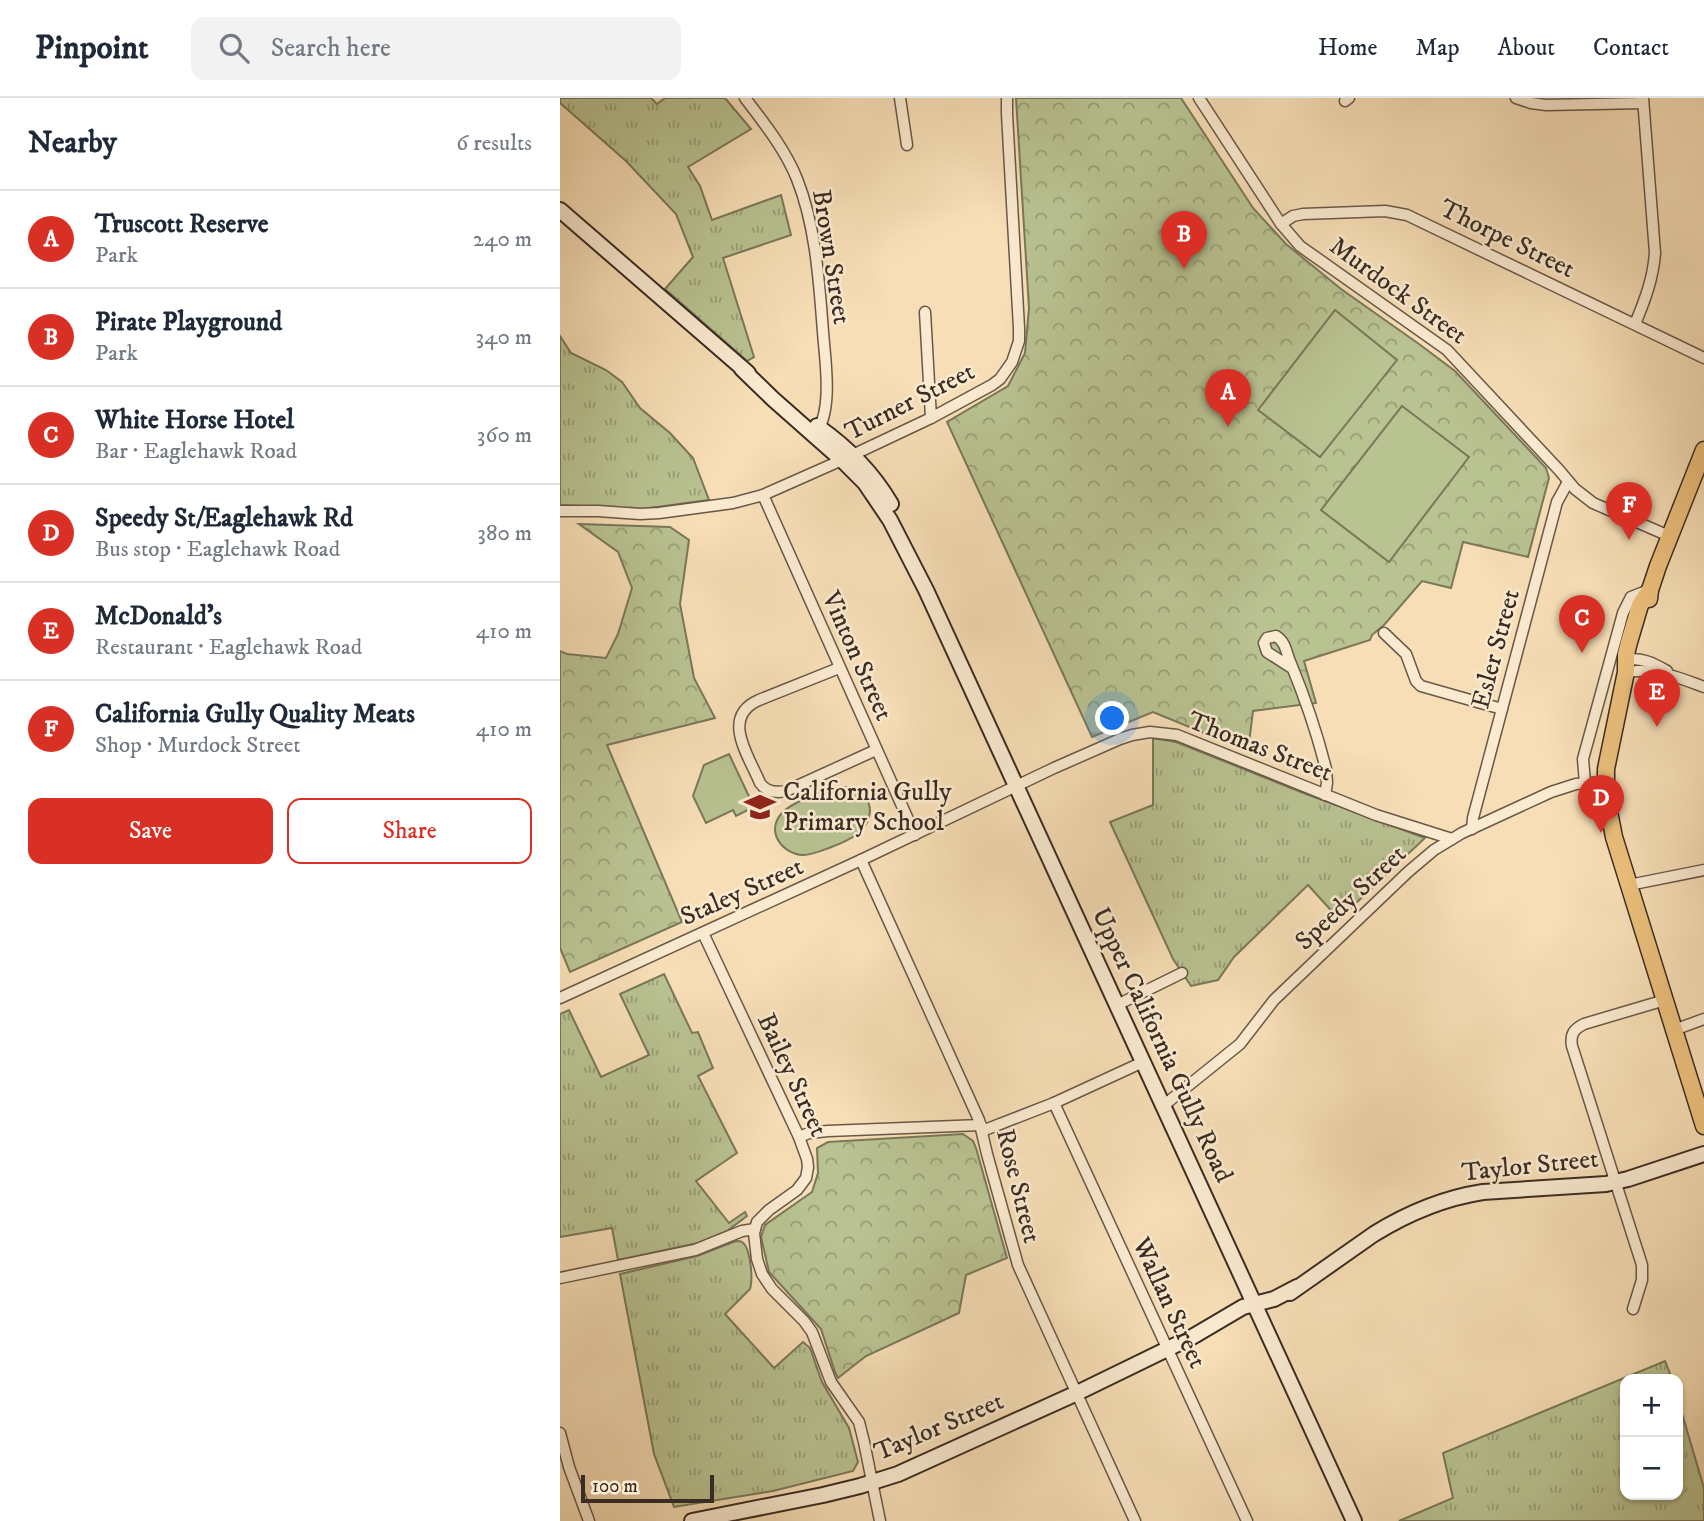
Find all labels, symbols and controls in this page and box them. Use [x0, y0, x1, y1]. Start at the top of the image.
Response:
search box [191, 17, 681, 80]
text: Pinpoint [35, 28, 149, 69]
icon: search [215, 29, 253, 67]
text: Search here [271, 32, 391, 65]
text: Home [1318, 33, 1377, 63]
text: Map [1415, 33, 1460, 63]
text: About [1498, 33, 1555, 63]
text: Contact [1593, 33, 1669, 63]
text: Nearby [28, 125, 117, 162]
text: 6 results [456, 129, 532, 158]
street label: Brown Street [804, 187, 858, 327]
street label: Thorpe Street [1434, 192, 1580, 286]
text: Truscott Reserve [95, 208, 269, 241]
pin: B [1161, 211, 1207, 269]
text: A [44, 225, 58, 254]
text: 240 m [473, 225, 532, 254]
street label: Murdock Street [1323, 230, 1473, 352]
text: Park [95, 241, 138, 270]
text: Pirate Playground [95, 306, 282, 339]
text: B [44, 323, 58, 352]
text: 340 m [476, 323, 532, 352]
text: Park [95, 339, 138, 368]
street label: Turner Street [840, 355, 980, 449]
pin: A [1205, 369, 1251, 427]
text: White Horse Hotel [95, 404, 294, 437]
text: C [43, 421, 59, 450]
text: 360 m [477, 421, 532, 450]
text: Bar · Eaglehawk Road [95, 437, 297, 466]
pin: F [1606, 482, 1652, 540]
text: Speedy St/Eaglehawk Rd [95, 502, 353, 535]
text: D [42, 519, 60, 548]
text: 380 m [477, 519, 532, 548]
text: Bus stop · Eaglehawk Road [95, 535, 340, 564]
street label: Vinton Street [813, 585, 900, 726]
street label: Esler Street [1464, 586, 1528, 712]
pin: C [1559, 595, 1605, 653]
text: McDonald's [95, 600, 222, 633]
text: E [43, 617, 59, 646]
text: 410 m [476, 617, 532, 646]
text: Restaurant · Eaglehawk Road [95, 633, 362, 662]
pin: E [1634, 669, 1680, 727]
text: California Gully Quality Meats [95, 698, 415, 731]
your location [1095, 701, 1129, 735]
street label: Thomas Street [1183, 704, 1337, 790]
text: F [44, 715, 58, 744]
text: 410 m [476, 715, 532, 744]
text: Shop · Murdock Street [95, 731, 301, 760]
pin: D [1578, 775, 1624, 833]
place label: California Gully Primary School [783, 776, 952, 839]
school or university icon: California Gully Primary School [743, 790, 777, 824]
button: Save [28, 798, 273, 864]
button: Share [287, 798, 532, 864]
street label: Speedy Street [1288, 838, 1414, 958]
street label: Staley Street [675, 850, 809, 934]
street label: Upper California Gully Road [1084, 902, 1240, 1188]
street label: Bailey Street [749, 1008, 835, 1142]
street label: Rose Street [988, 1126, 1048, 1246]
street label: Taylor Street [1460, 1142, 1600, 1190]
street label: Wallan Street [1124, 1231, 1214, 1374]
map controls [1620, 1374, 1683, 1500]
button: + [1620, 1374, 1683, 1437]
street label: Taylor Street [869, 1385, 1009, 1469]
button: − [1620, 1437, 1683, 1500]
scale bar [581, 1472, 714, 1504]
text: 100 m [592, 1475, 638, 1498]

